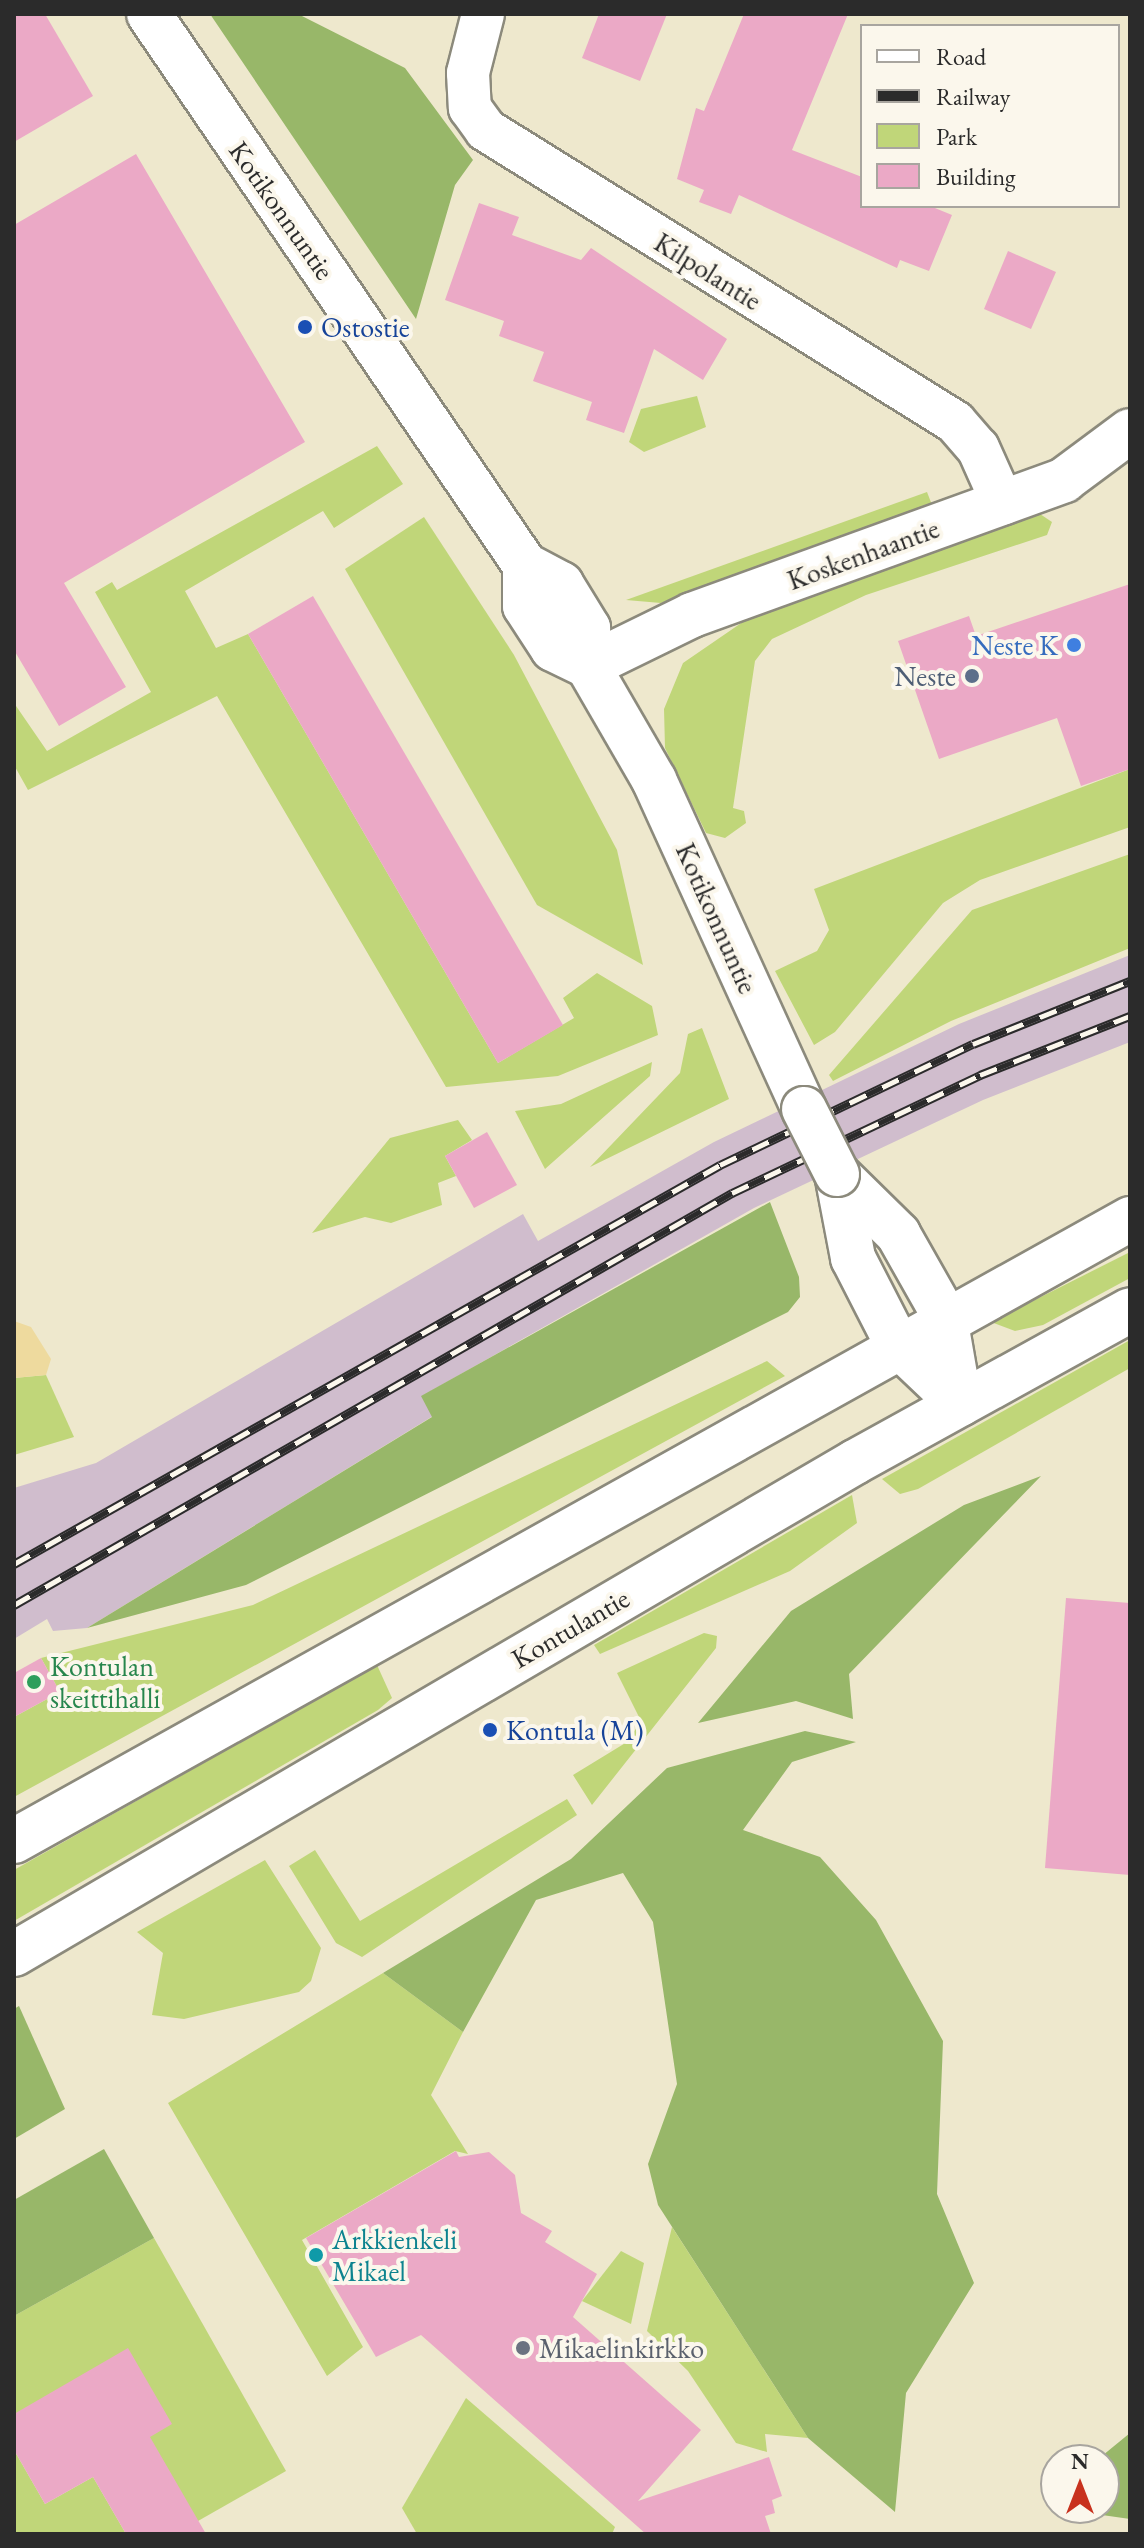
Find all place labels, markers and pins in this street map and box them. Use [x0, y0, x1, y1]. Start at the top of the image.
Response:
place label: Ostostie [321, 310, 410, 344]
marker: Ostostie [296, 318, 314, 336]
place label: Neste K [971, 628, 1058, 662]
marker: Neste K [1065, 636, 1083, 654]
place label: Neste [894, 659, 956, 693]
marker: Neste [963, 667, 981, 685]
place label: Kontulan skeittihalli [50, 1649, 160, 1715]
marker: Kontulan skeittihalli [25, 1673, 43, 1691]
place label: Kontula (M) [506, 1713, 644, 1747]
marker: Kontula (M) [481, 1721, 499, 1739]
place label: Arkkienkeli Mikael [332, 2222, 457, 2288]
marker: Arkkienkeli Mikael [307, 2246, 325, 2264]
place label: Mikaelinkirkko [539, 2331, 704, 2365]
marker: Mikaelinkirkko [514, 2339, 532, 2357]

